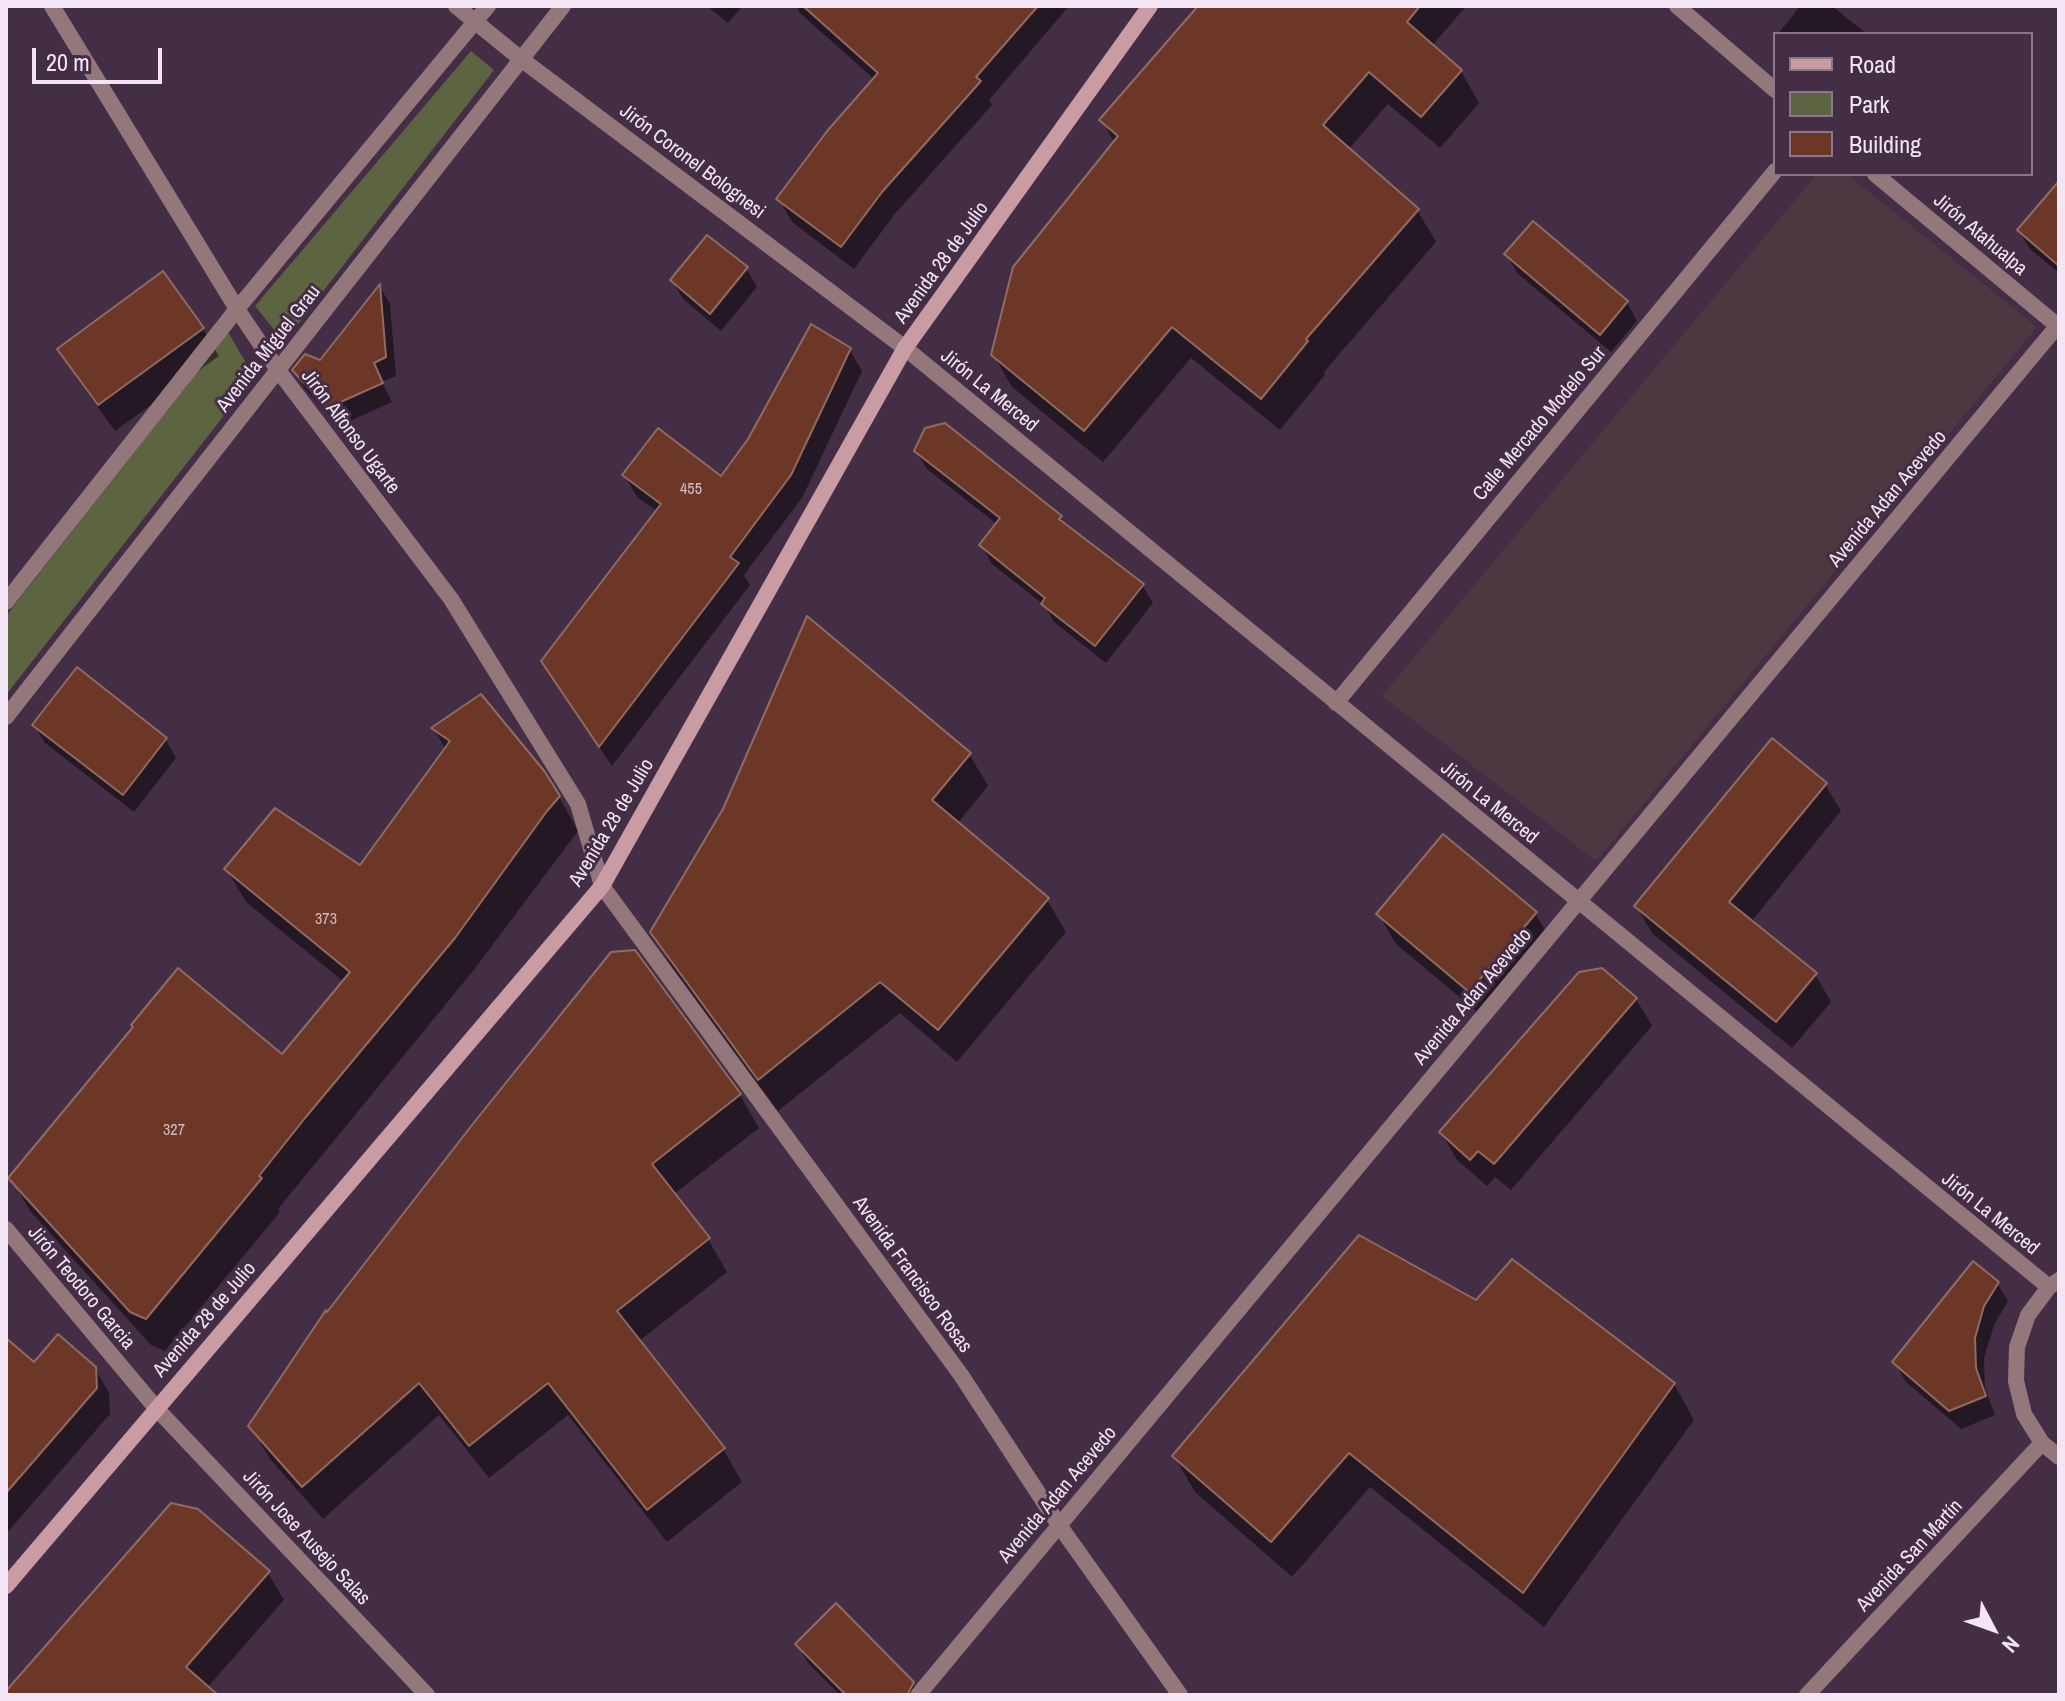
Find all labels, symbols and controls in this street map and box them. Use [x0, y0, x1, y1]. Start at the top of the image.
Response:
scale bar [36, 32, 166, 82]
legend [1773, 32, 2033, 176]
text: 20 m [46, 46, 90, 78]
text: Road [1849, 48, 1896, 80]
text: Park [1849, 88, 1889, 120]
street label: Jirón Coronel Bolognesi [615, 99, 769, 225]
text: Building [1849, 128, 1921, 160]
street label: Jirón Atahualpa [1928, 189, 2032, 281]
street label: Avenida 28 de Julio [890, 197, 994, 329]
street label: Avenida Miguel Grau [212, 281, 326, 417]
street label: Calle Mercado Modelo Sur [1468, 342, 1612, 506]
street label: Jirón La Merced [935, 344, 1043, 438]
street label: Jirón Alfonso Ugarte [295, 365, 405, 499]
street label: Avenida Adan Acevedo [1824, 426, 1952, 572]
house number: 455 [680, 480, 702, 500]
street label: Avenida 28 de Julio [564, 755, 660, 891]
street label: Jirón La Merced [1435, 756, 1543, 850]
house number: 373 [315, 910, 337, 930]
street label: Avenida Adan Acevedo [1409, 924, 1537, 1070]
house number: 327 [163, 1121, 185, 1141]
street label: Jirón La Merced [1936, 1167, 2044, 1261]
street label: Avenida Francisco Rosas [847, 1192, 977, 1358]
street label: Jirón Teodoro Garcia [22, 1221, 140, 1355]
street label: Avenida 28 de Julio [148, 1258, 262, 1382]
street label: Avenida Adan Acevedo [994, 1422, 1122, 1568]
street label: Jirón Jose Ausejo Salas [237, 1465, 375, 1611]
street label: Avenida San Martín [1852, 1495, 1968, 1617]
north arrow [1953, 1589, 2033, 1669]
text: N [1996, 1630, 2027, 1660]

